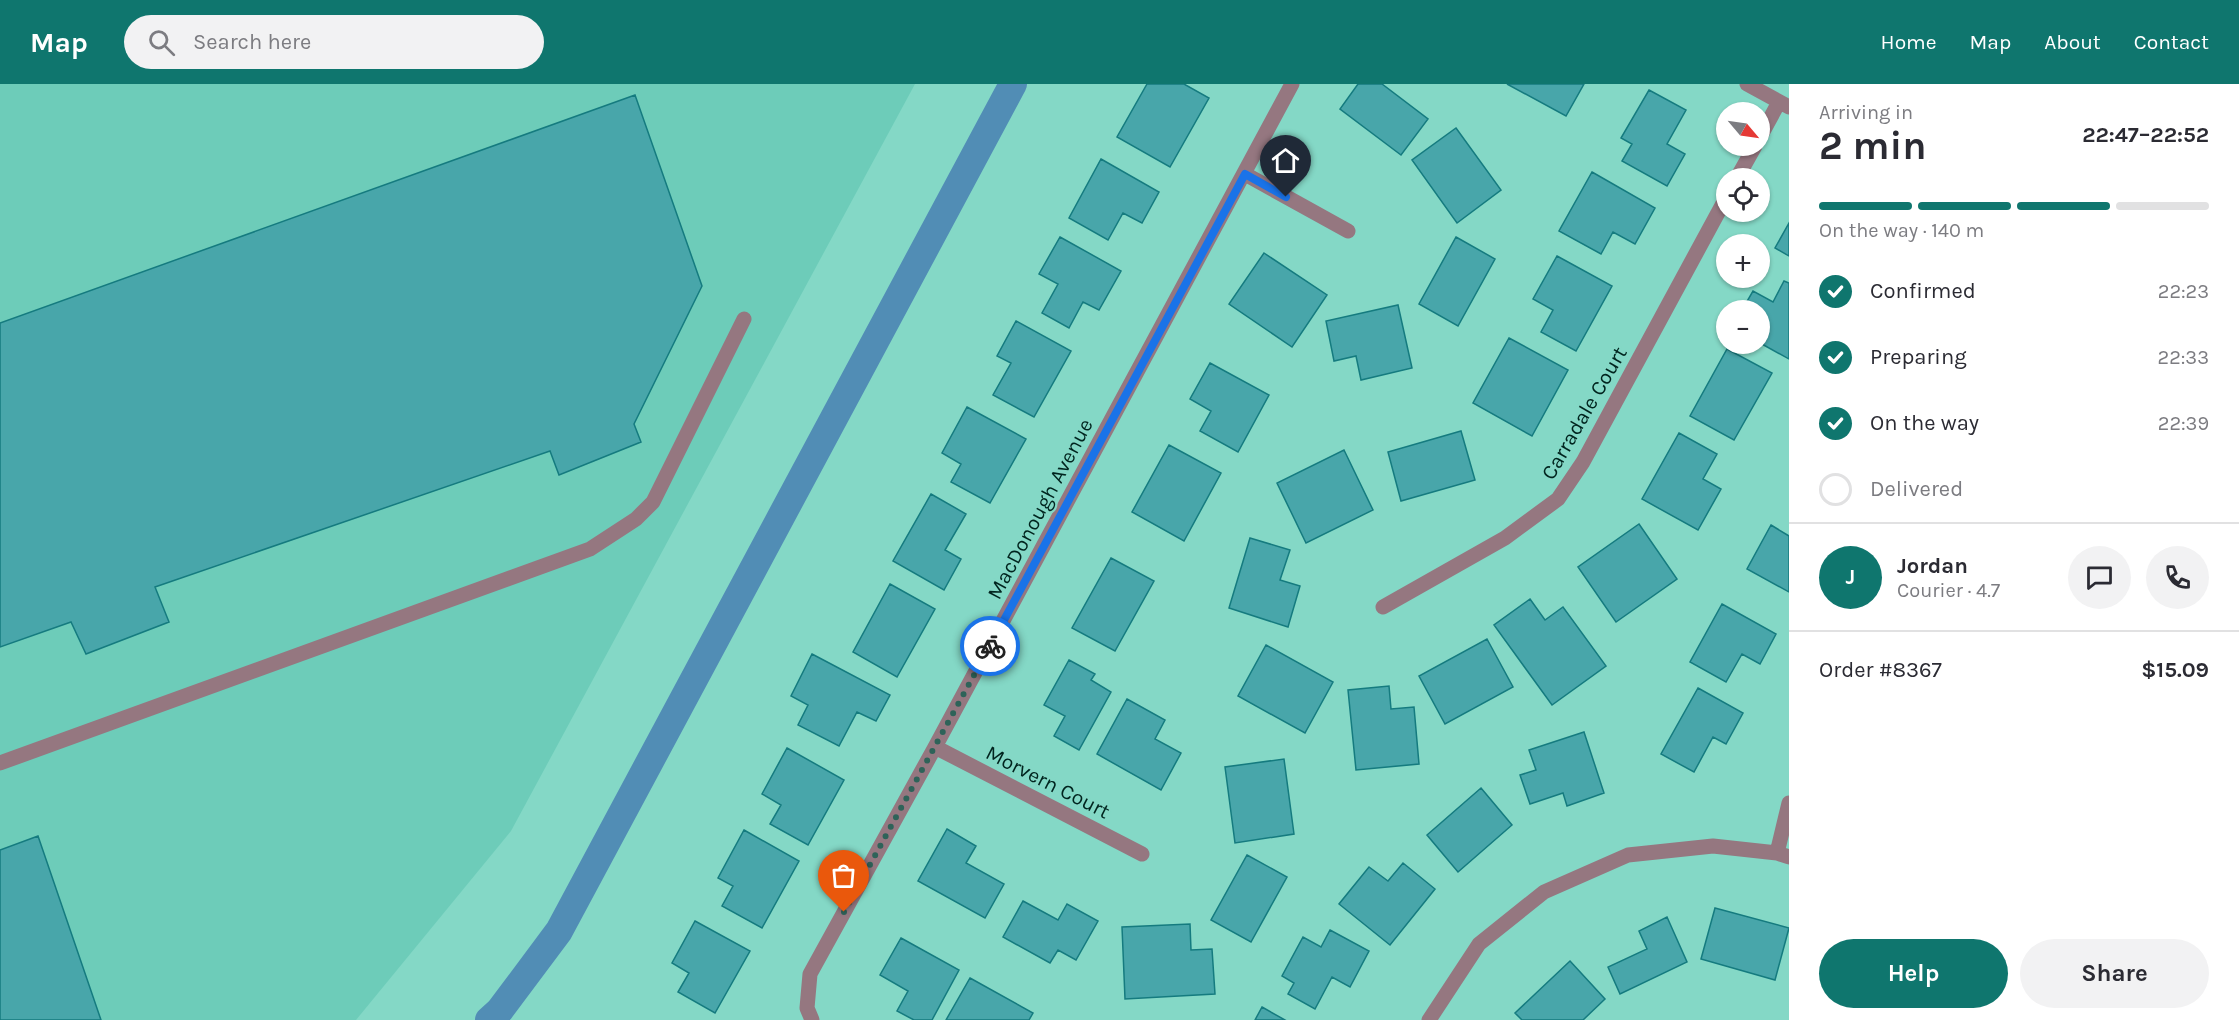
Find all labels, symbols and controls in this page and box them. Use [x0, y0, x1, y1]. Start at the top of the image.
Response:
search box [124, 15, 544, 69]
text: Map [30, 26, 88, 59]
icon: search [145, 26, 178, 59]
text: Search here [193, 29, 311, 55]
text: Home [1881, 30, 1937, 54]
text: Map [1970, 30, 2011, 54]
text: About [2044, 30, 2101, 54]
text: Contact [2134, 30, 2209, 54]
text: Arriving in [1819, 101, 1913, 124]
north arrow [1716, 102, 1770, 156]
map controls [1716, 102, 1770, 354]
text: 22:47–22:52 [2082, 122, 2209, 148]
text: 2 min [1819, 123, 1927, 169]
pin [1260, 135, 1311, 197]
icon: home [1269, 144, 1302, 177]
button: locate [1716, 168, 1770, 222]
text: On the way · 140 m [1819, 219, 1984, 242]
button: + [1716, 234, 1770, 288]
icon: check [1819, 275, 1852, 308]
text: Confirmed [1870, 278, 1976, 304]
text: 22:23 [2158, 280, 2209, 303]
button: − [1716, 300, 1770, 354]
icon: check [1819, 341, 1852, 374]
street label: Carradale Court [1536, 342, 1632, 484]
text: Preparing [1870, 344, 1967, 370]
text: 22:33 [2158, 346, 2209, 369]
icon: check [1819, 407, 1852, 440]
text: On the way [1870, 410, 1979, 436]
text: 22:39 [2158, 412, 2209, 435]
street label: MacDonough Avenue [982, 415, 1098, 603]
text: Delivered [1870, 476, 1963, 502]
button: chat [2068, 546, 2131, 609]
button: phone [2146, 546, 2209, 609]
text: Jordan [1897, 553, 1968, 579]
text: J [1846, 564, 1855, 590]
text: Courier · 4.7 [1897, 579, 2000, 602]
courier [960, 616, 1020, 676]
icon: bike [974, 630, 1007, 663]
text: Order #8367 [1819, 657, 1942, 683]
text: $15.09 [2141, 657, 2209, 683]
street label: Morvern Court [982, 740, 1114, 824]
pin [818, 850, 869, 912]
icon: bag [827, 859, 860, 892]
button: Help [1819, 939, 2008, 1008]
button: Share [2020, 939, 2209, 1008]

